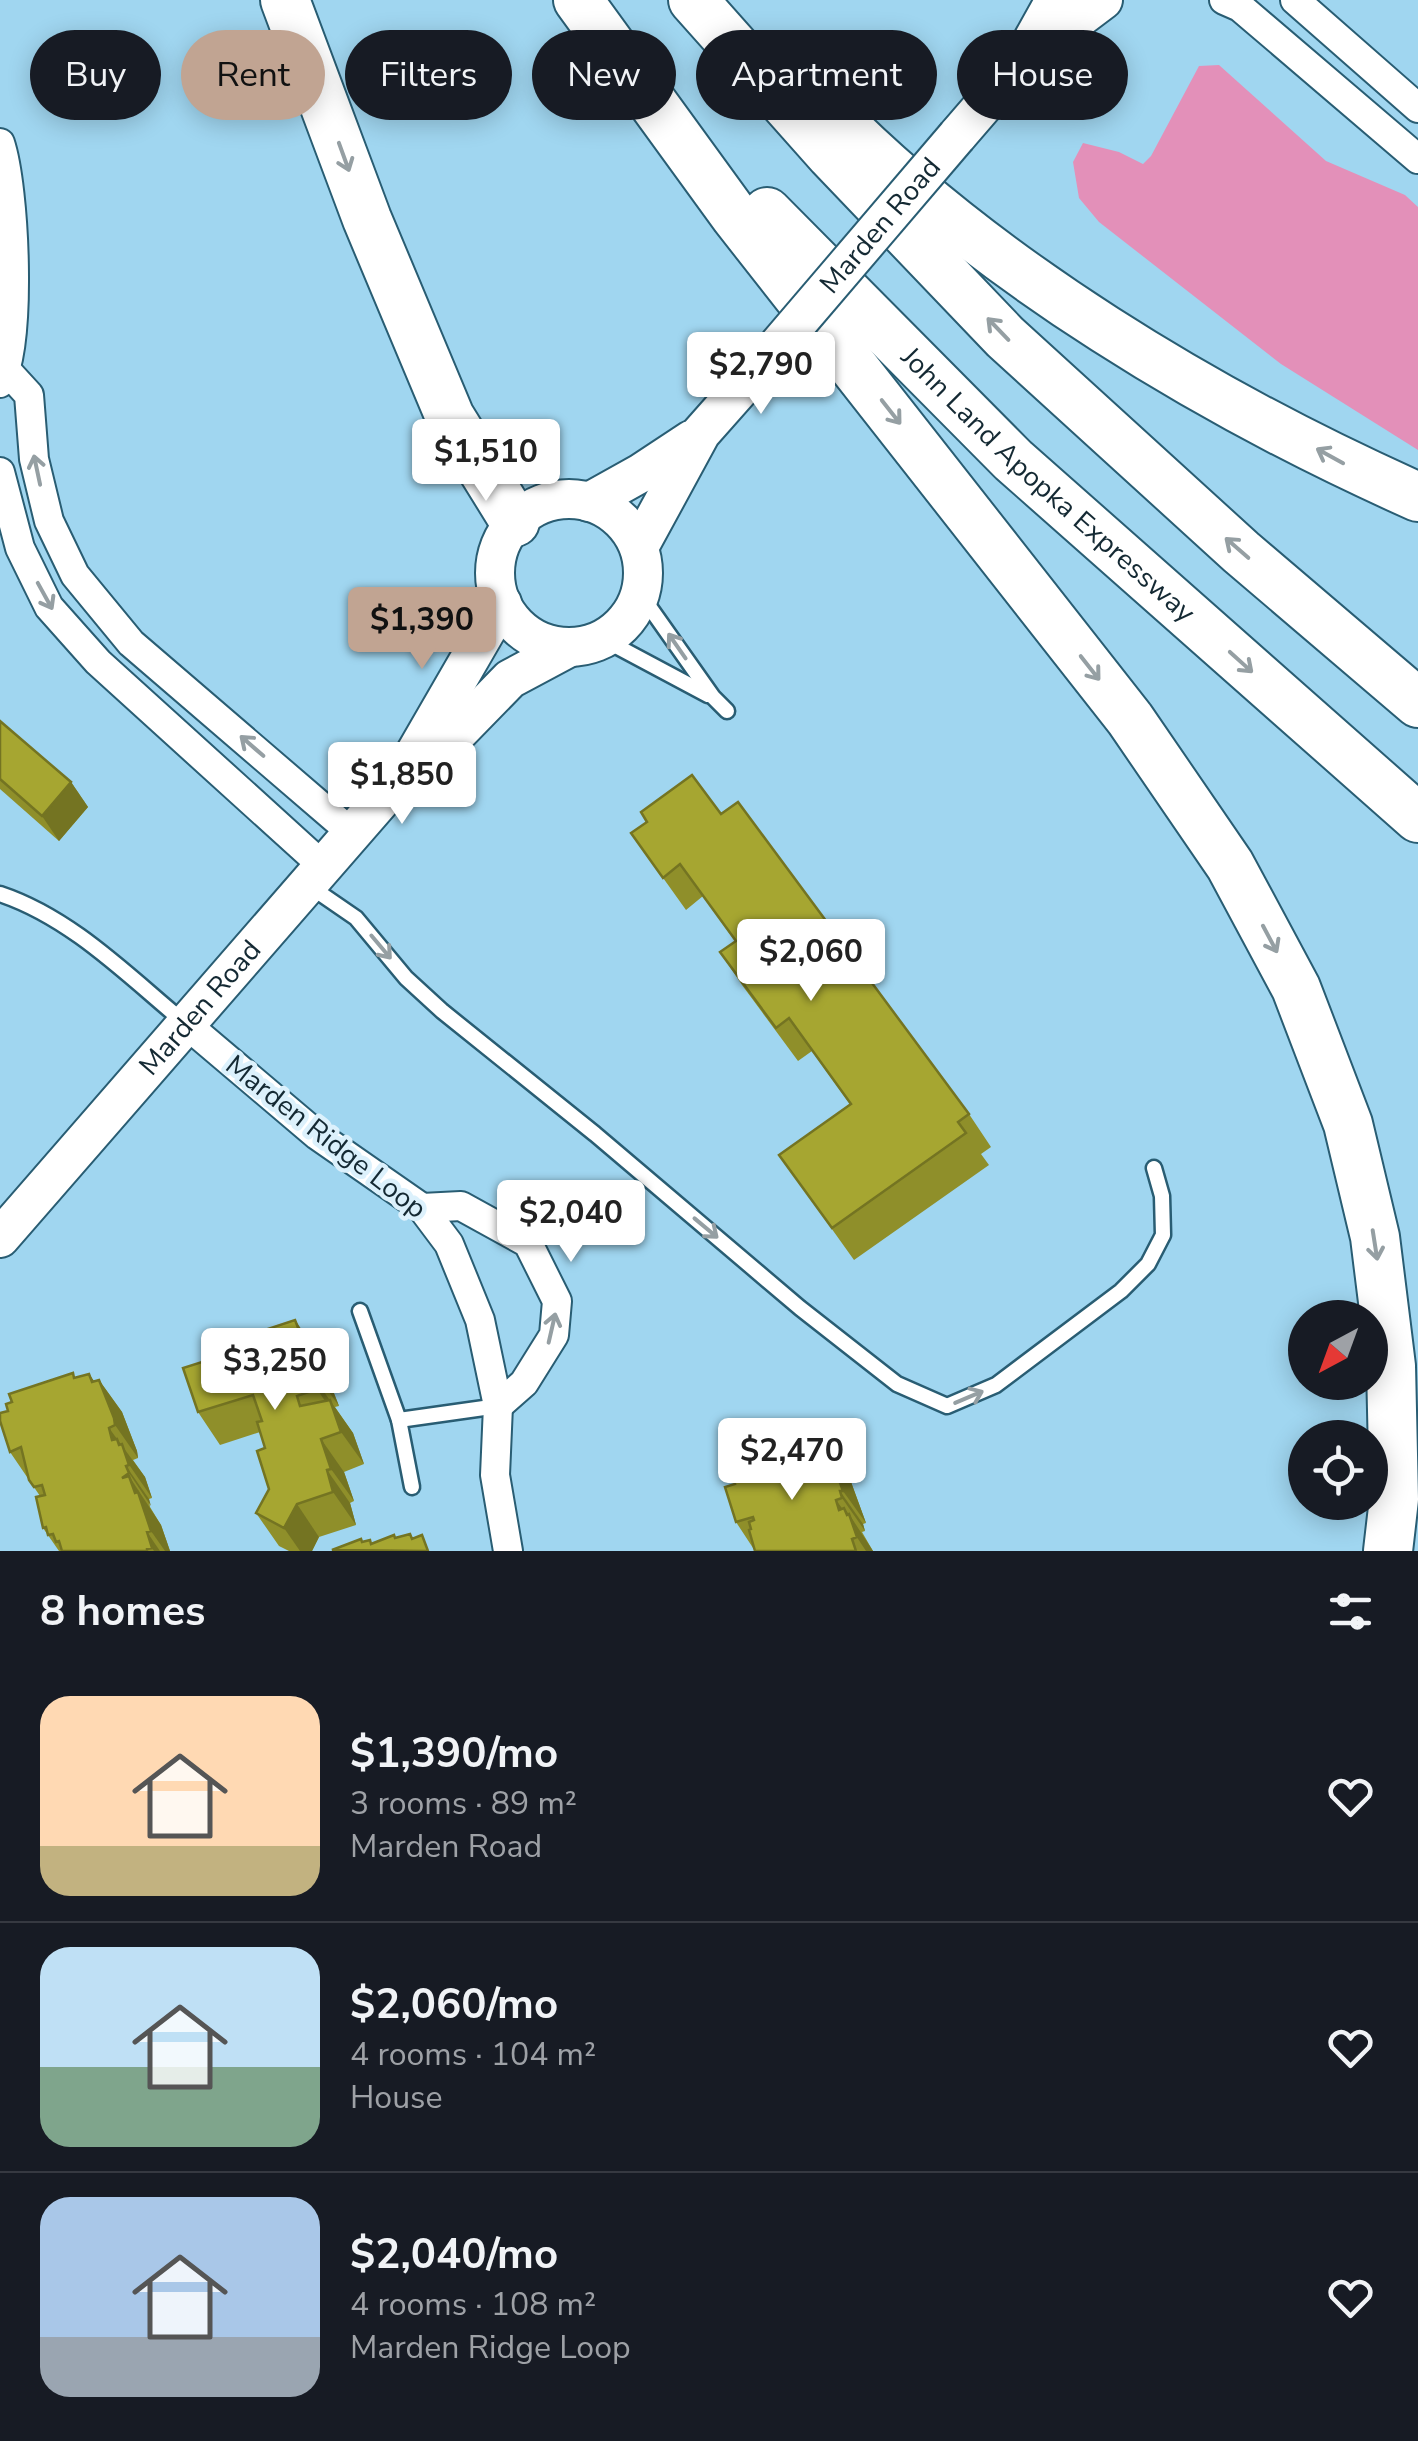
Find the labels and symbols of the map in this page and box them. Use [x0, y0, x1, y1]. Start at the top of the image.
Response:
one-way arrow [336, 140, 354, 171]
street label: Marden Road [811, 149, 949, 302]
one-way arrow [986, 318, 1010, 342]
pin: $2,790 [680, 332, 842, 417]
street label: John Land Apopka Expressway [892, 338, 1204, 632]
one-way arrow [880, 398, 901, 425]
pin: $1,510 [405, 419, 567, 504]
one-way arrow [1315, 446, 1345, 466]
one-way arrow [26, 455, 45, 487]
one-way arrow [1225, 537, 1250, 560]
one-way arrow [35, 581, 55, 610]
pin: $1,390 [341, 587, 503, 672]
one-way arrow [667, 632, 688, 660]
one-way arrow [1228, 650, 1253, 673]
one-way arrow [1079, 655, 1101, 681]
one-way arrow [240, 735, 266, 757]
pin: $1,850 [321, 742, 483, 827]
pin: $2,060 [730, 919, 892, 1004]
one-way arrow [1261, 923, 1280, 953]
street label: Marden Road [131, 932, 270, 1084]
one-way arrow [369, 934, 391, 960]
street label: Marden Ridge Loop [218, 1046, 434, 1228]
pin: $2,040 [490, 1180, 652, 1265]
one-way arrow [692, 1217, 718, 1239]
one-way arrow [1367, 1228, 1385, 1260]
north arrow [1288, 1300, 1388, 1400]
one-way arrow [544, 1313, 563, 1345]
pin: $3,250 [194, 1328, 356, 1413]
one-way arrow [953, 1386, 984, 1404]
pin: $2,470 [711, 1418, 873, 1503]

